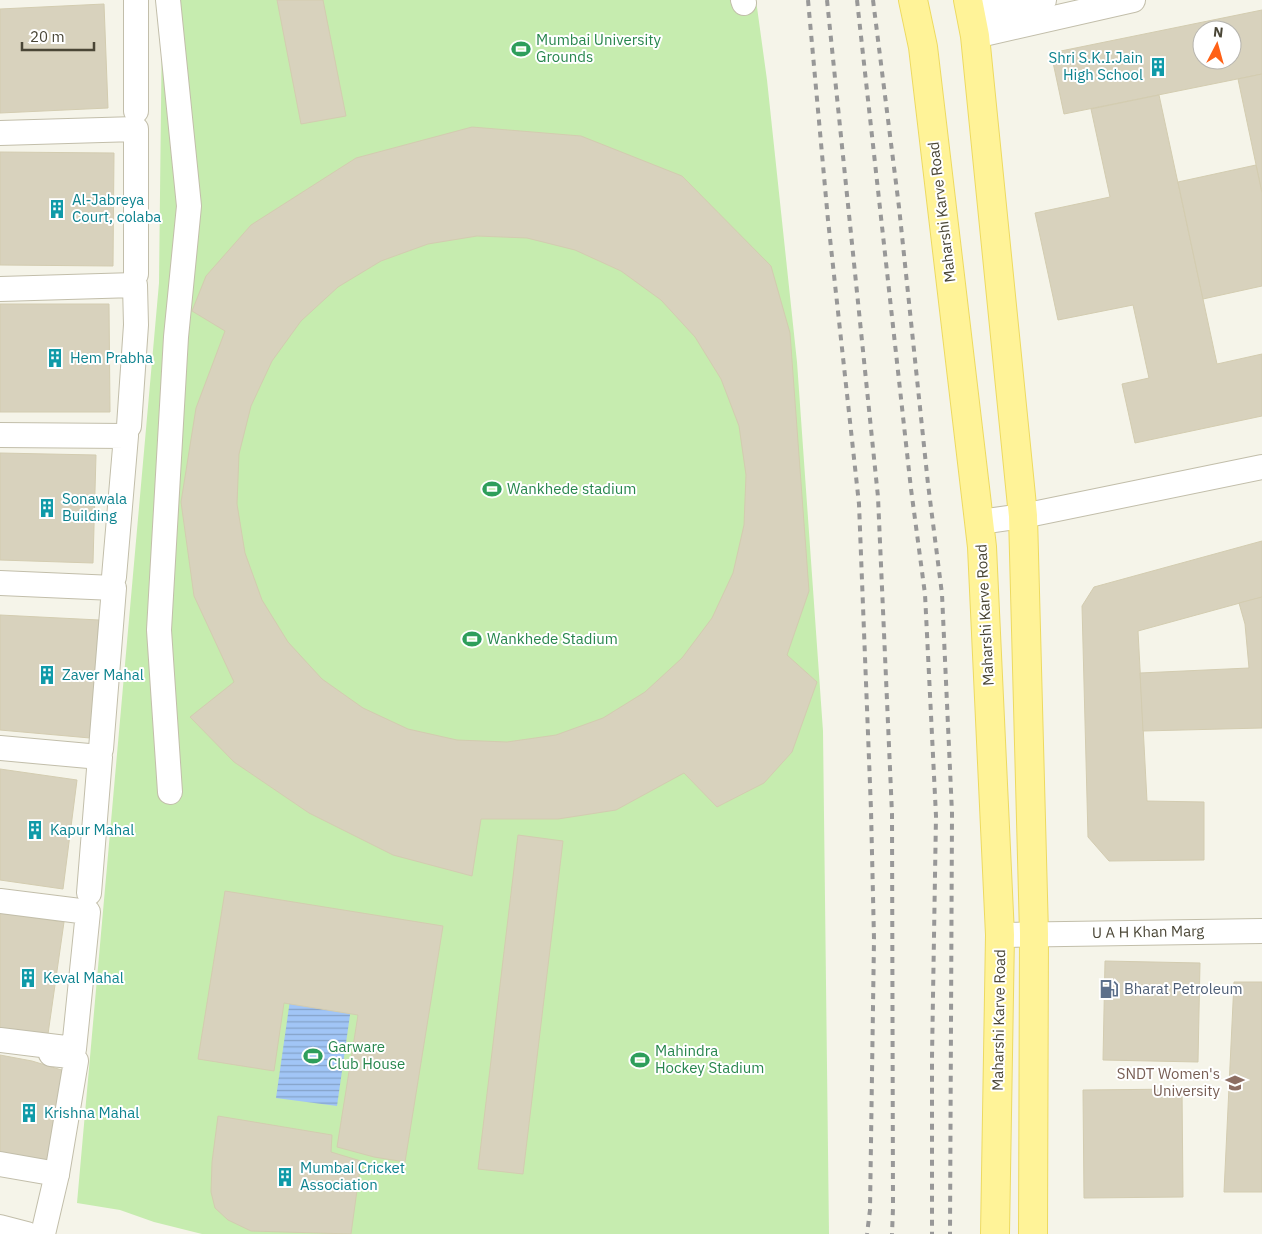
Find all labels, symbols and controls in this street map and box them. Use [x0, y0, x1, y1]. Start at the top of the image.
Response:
scale bar [22, 20, 95, 52]
north arrow [1192, 20, 1242, 70]
text: N [1212, 23, 1224, 42]
text: 20 m [30, 27, 65, 46]
place label: Mumbai University Grounds [536, 30, 662, 66]
sports icon: Mumbai University Grounds [510, 38, 532, 60]
place label: Shri S.K.I.Jain High School [1048, 48, 1143, 84]
building icon: Shri S.K.I.Jain High School [1147, 56, 1169, 78]
street label: Maharshi Karve Road [923, 141, 960, 284]
place label: Al-Jabreya Court, colaba [72, 190, 161, 226]
building icon: Al-Jabreya Court, colaba [46, 198, 68, 220]
building icon: Hem Prabha [44, 347, 66, 369]
place label: Hem Prabha [70, 348, 153, 367]
sports icon: Wankhede stadium [481, 478, 503, 500]
place label: Wankhede stadium [507, 479, 636, 498]
place label: Sonawala Building [62, 489, 127, 525]
building icon: Sonawala Building [36, 497, 58, 519]
street label: Maharshi Karve Road [971, 544, 998, 686]
sports icon: Wankhede Stadium [461, 628, 483, 650]
place label: Wankhede Stadium [487, 629, 618, 648]
building icon: Zaver Mahal [36, 664, 58, 686]
place label: Zaver Mahal [62, 665, 144, 684]
building icon: Kapur Mahal [24, 819, 46, 841]
place label: Kapur Mahal [50, 820, 134, 839]
street label: U A H Khan Marg [1092, 921, 1204, 942]
street label: Maharshi Karve Road [988, 949, 1009, 1091]
building icon: Keval Mahal [17, 967, 39, 989]
place label: Keval Mahal [43, 968, 124, 987]
fuel station icon: Bharat Petroleum [1098, 978, 1120, 1000]
place label: Bharat Petroleum [1124, 979, 1243, 998]
place label: Garware Club House [328, 1037, 405, 1073]
place label: Mahindra Hockey Stadium [655, 1041, 764, 1077]
sports icon: Garware Club House [302, 1045, 324, 1067]
sports icon: Mahindra Hockey Stadium [629, 1049, 651, 1071]
place label: SNDT Women's University [1117, 1064, 1221, 1100]
school or university icon: SNDT Women's University [1224, 1072, 1246, 1094]
building icon: Krishna Mahal [18, 1102, 40, 1124]
place label: Krishna Mahal [44, 1103, 139, 1122]
place label: Mumbai Cricket Association [300, 1158, 405, 1194]
building icon: Mumbai Cricket Association [274, 1166, 296, 1188]

